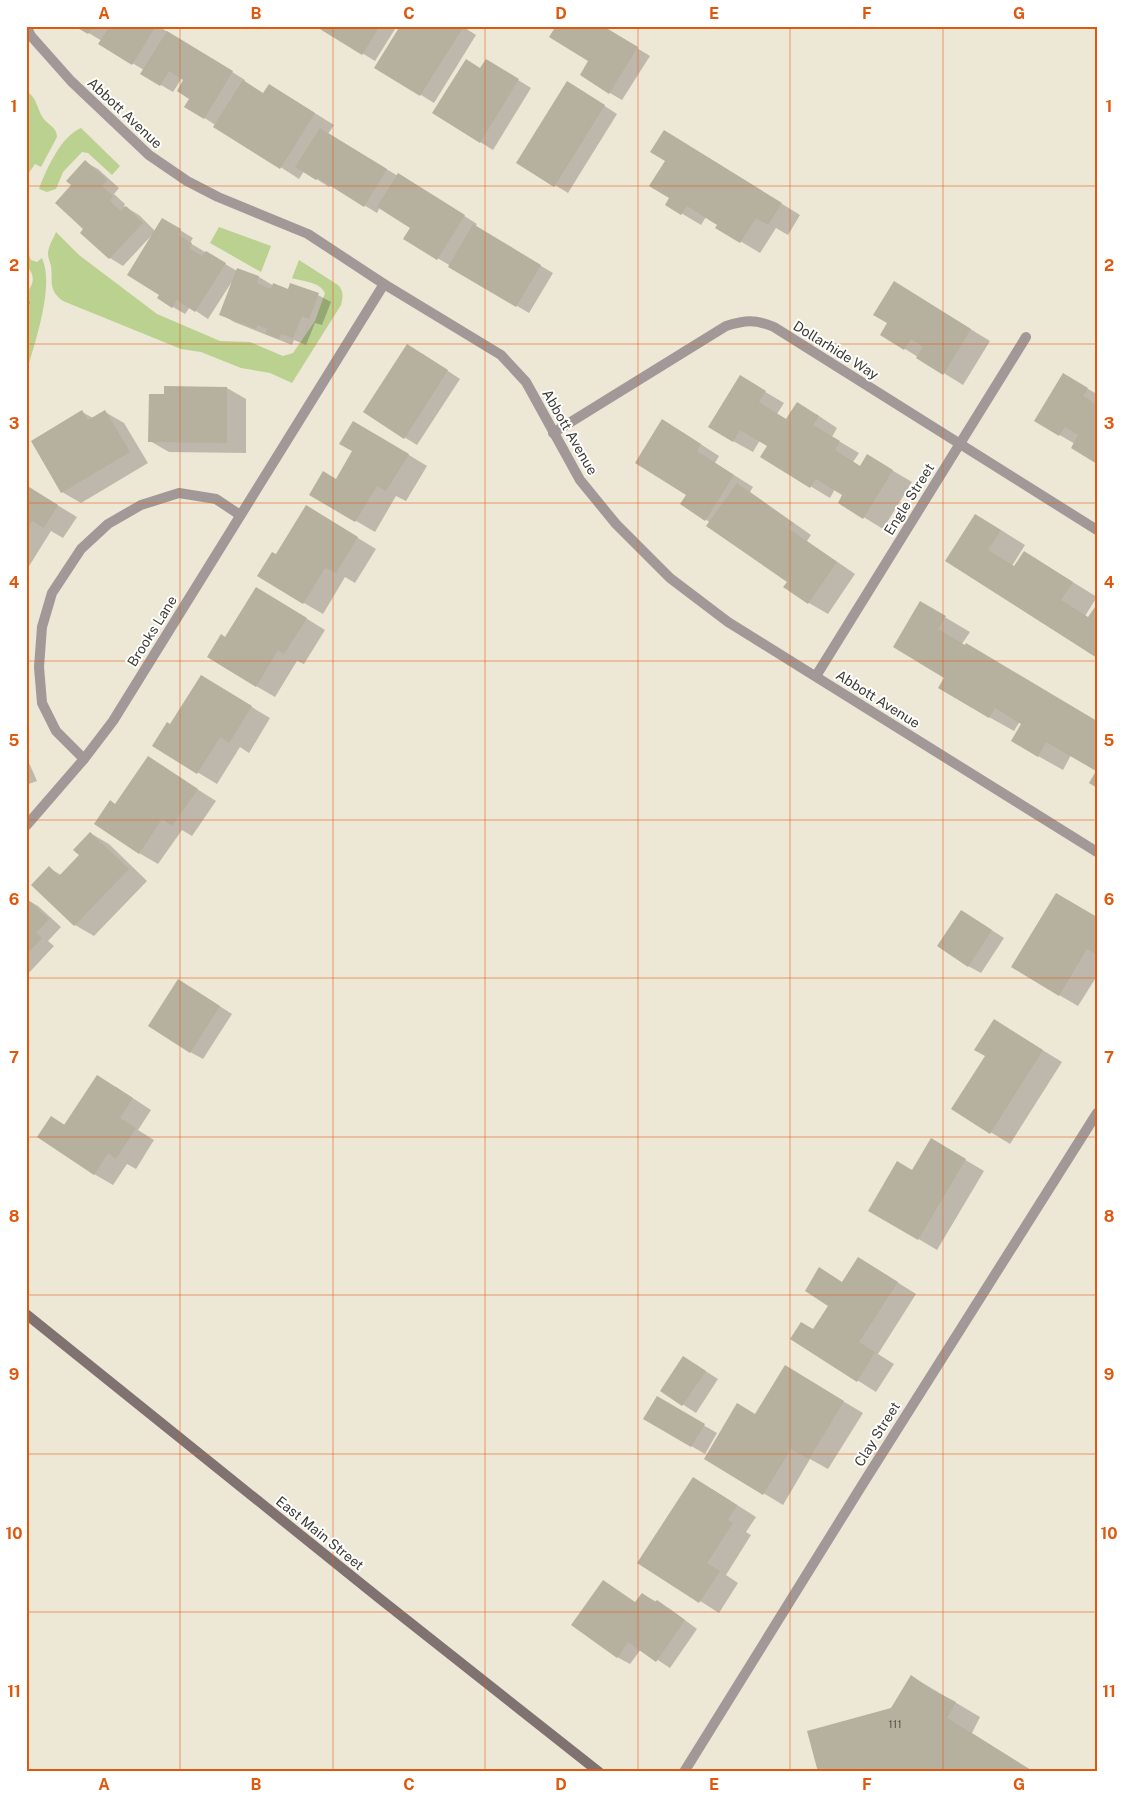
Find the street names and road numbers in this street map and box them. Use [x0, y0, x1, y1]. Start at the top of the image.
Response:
street label: Abbott Avenue [84, 74, 166, 152]
street label: Dollarhide Way [790, 317, 882, 383]
street label: Abbott Avenue [539, 386, 601, 478]
street label: Engle Street [881, 460, 937, 538]
street label: Brooks Lane [124, 593, 180, 669]
street label: Abbott Avenue [833, 667, 923, 731]
street label: Clay Street [851, 1399, 903, 1469]
street label: East Main Street [273, 1493, 367, 1573]

